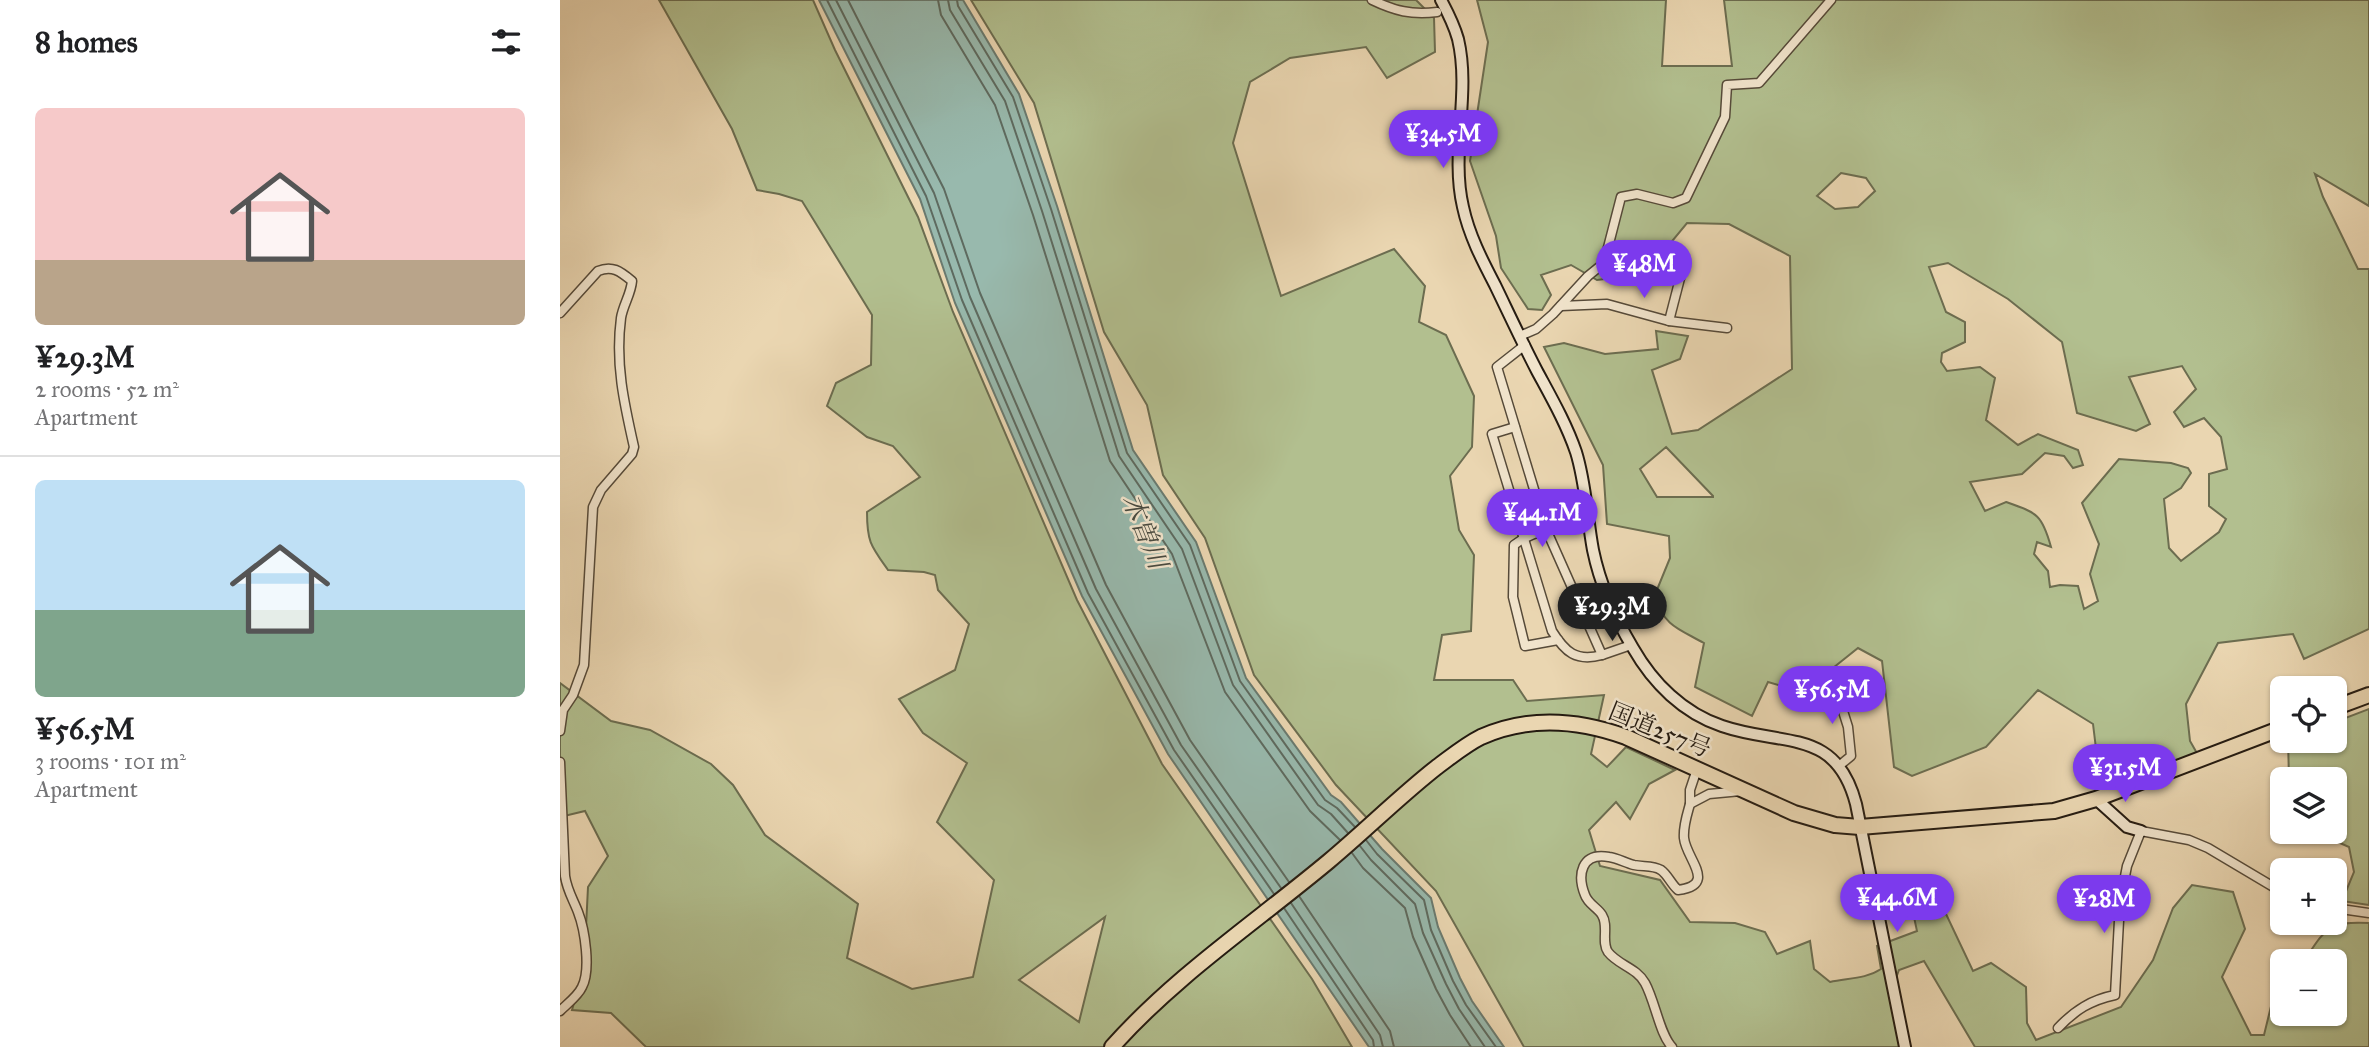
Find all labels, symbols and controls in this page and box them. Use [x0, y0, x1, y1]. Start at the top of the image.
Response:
icon: filters [487, 23, 525, 61]
text: 8 homes [35, 24, 138, 60]
pin: ¥34.5M [1386, 110, 1500, 170]
text: ¥34.5M [1405, 119, 1481, 147]
icon: home [217, 154, 343, 280]
pin: ¥48M [1603, 240, 1685, 300]
text: ¥48M [1612, 249, 1676, 277]
text: ¥29.3M [35, 339, 135, 375]
text: 2 rooms · 52 m² [35, 375, 179, 403]
text: Apartment [35, 403, 138, 431]
water label: 木曽川 [1116, 489, 1176, 576]
pin: ¥44.1M [1485, 490, 1599, 549]
text: ¥44.1M [1503, 498, 1581, 526]
icon: home [217, 526, 343, 652]
pin: ¥29.3M [1555, 584, 1669, 643]
text: ¥29.3M [1574, 592, 1650, 620]
pin: ¥56.5M [1775, 666, 1889, 726]
text: ¥56.5M [1794, 675, 1870, 703]
map controls [2270, 676, 2347, 1026]
button: locate [2270, 676, 2347, 753]
street label: 国道257号 [1604, 696, 1716, 764]
text: ¥56.5M [35, 711, 135, 747]
pin: ¥31.5M [2068, 744, 2182, 804]
text: 3 rooms · 101 m² [35, 747, 186, 775]
text: ¥31.5M [2089, 753, 2161, 781]
button: layers [2270, 767, 2347, 844]
text: Apartment [35, 775, 138, 803]
button: + [2270, 858, 2347, 935]
pin: ¥44.6M [1840, 874, 1954, 934]
pin: ¥28M [2063, 876, 2145, 935]
text: ¥44.6M [1856, 883, 1938, 911]
text: ¥28M [2073, 884, 2135, 912]
button: − [2270, 949, 2347, 1026]

